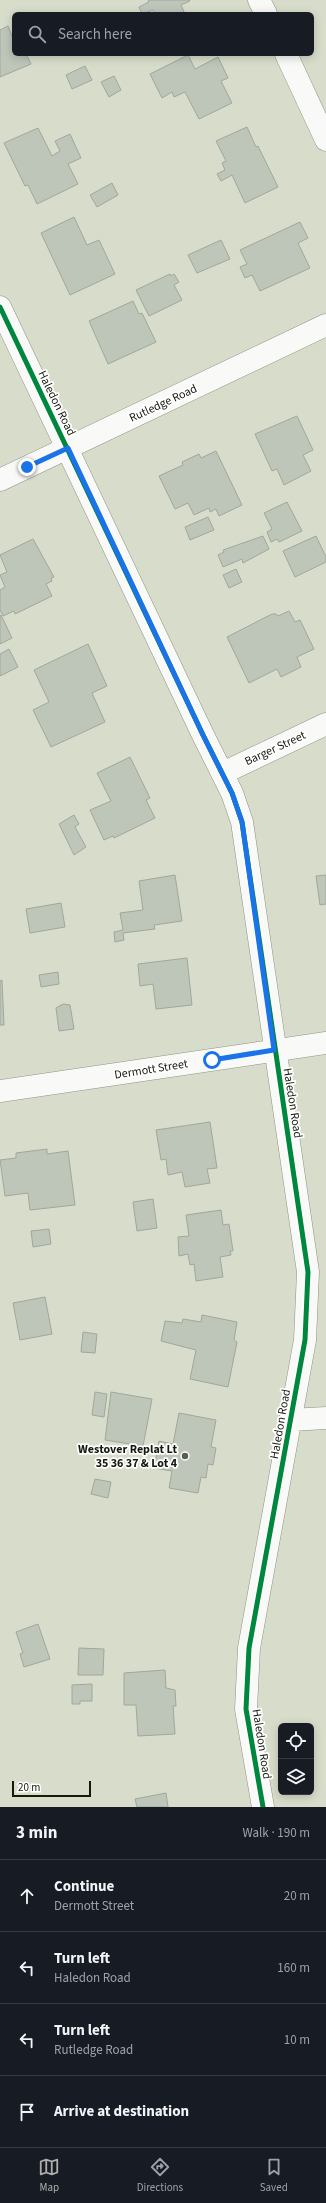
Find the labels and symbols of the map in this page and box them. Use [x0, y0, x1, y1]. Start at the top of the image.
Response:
street label: Haledon Road [33, 368, 80, 439]
street label: Rutledge Road [127, 380, 200, 427]
route end [18, 458, 36, 476]
street label: Barger Street [242, 727, 309, 770]
route start [203, 1051, 221, 1069]
street label: Dermott Street [113, 1055, 189, 1084]
street label: Haledon Road [279, 1067, 306, 1139]
street label: Haledon Road [266, 1388, 295, 1460]
place label: Westover Replat Lt 35 36 37 & Lot 4 [78, 1441, 178, 1472]
marker: Westover Replat Lt 35 36 37 & Lot 4 [180, 1451, 190, 1461]
street label: Haledon Road [248, 1708, 275, 1780]
scale bar [12, 1779, 91, 1798]

